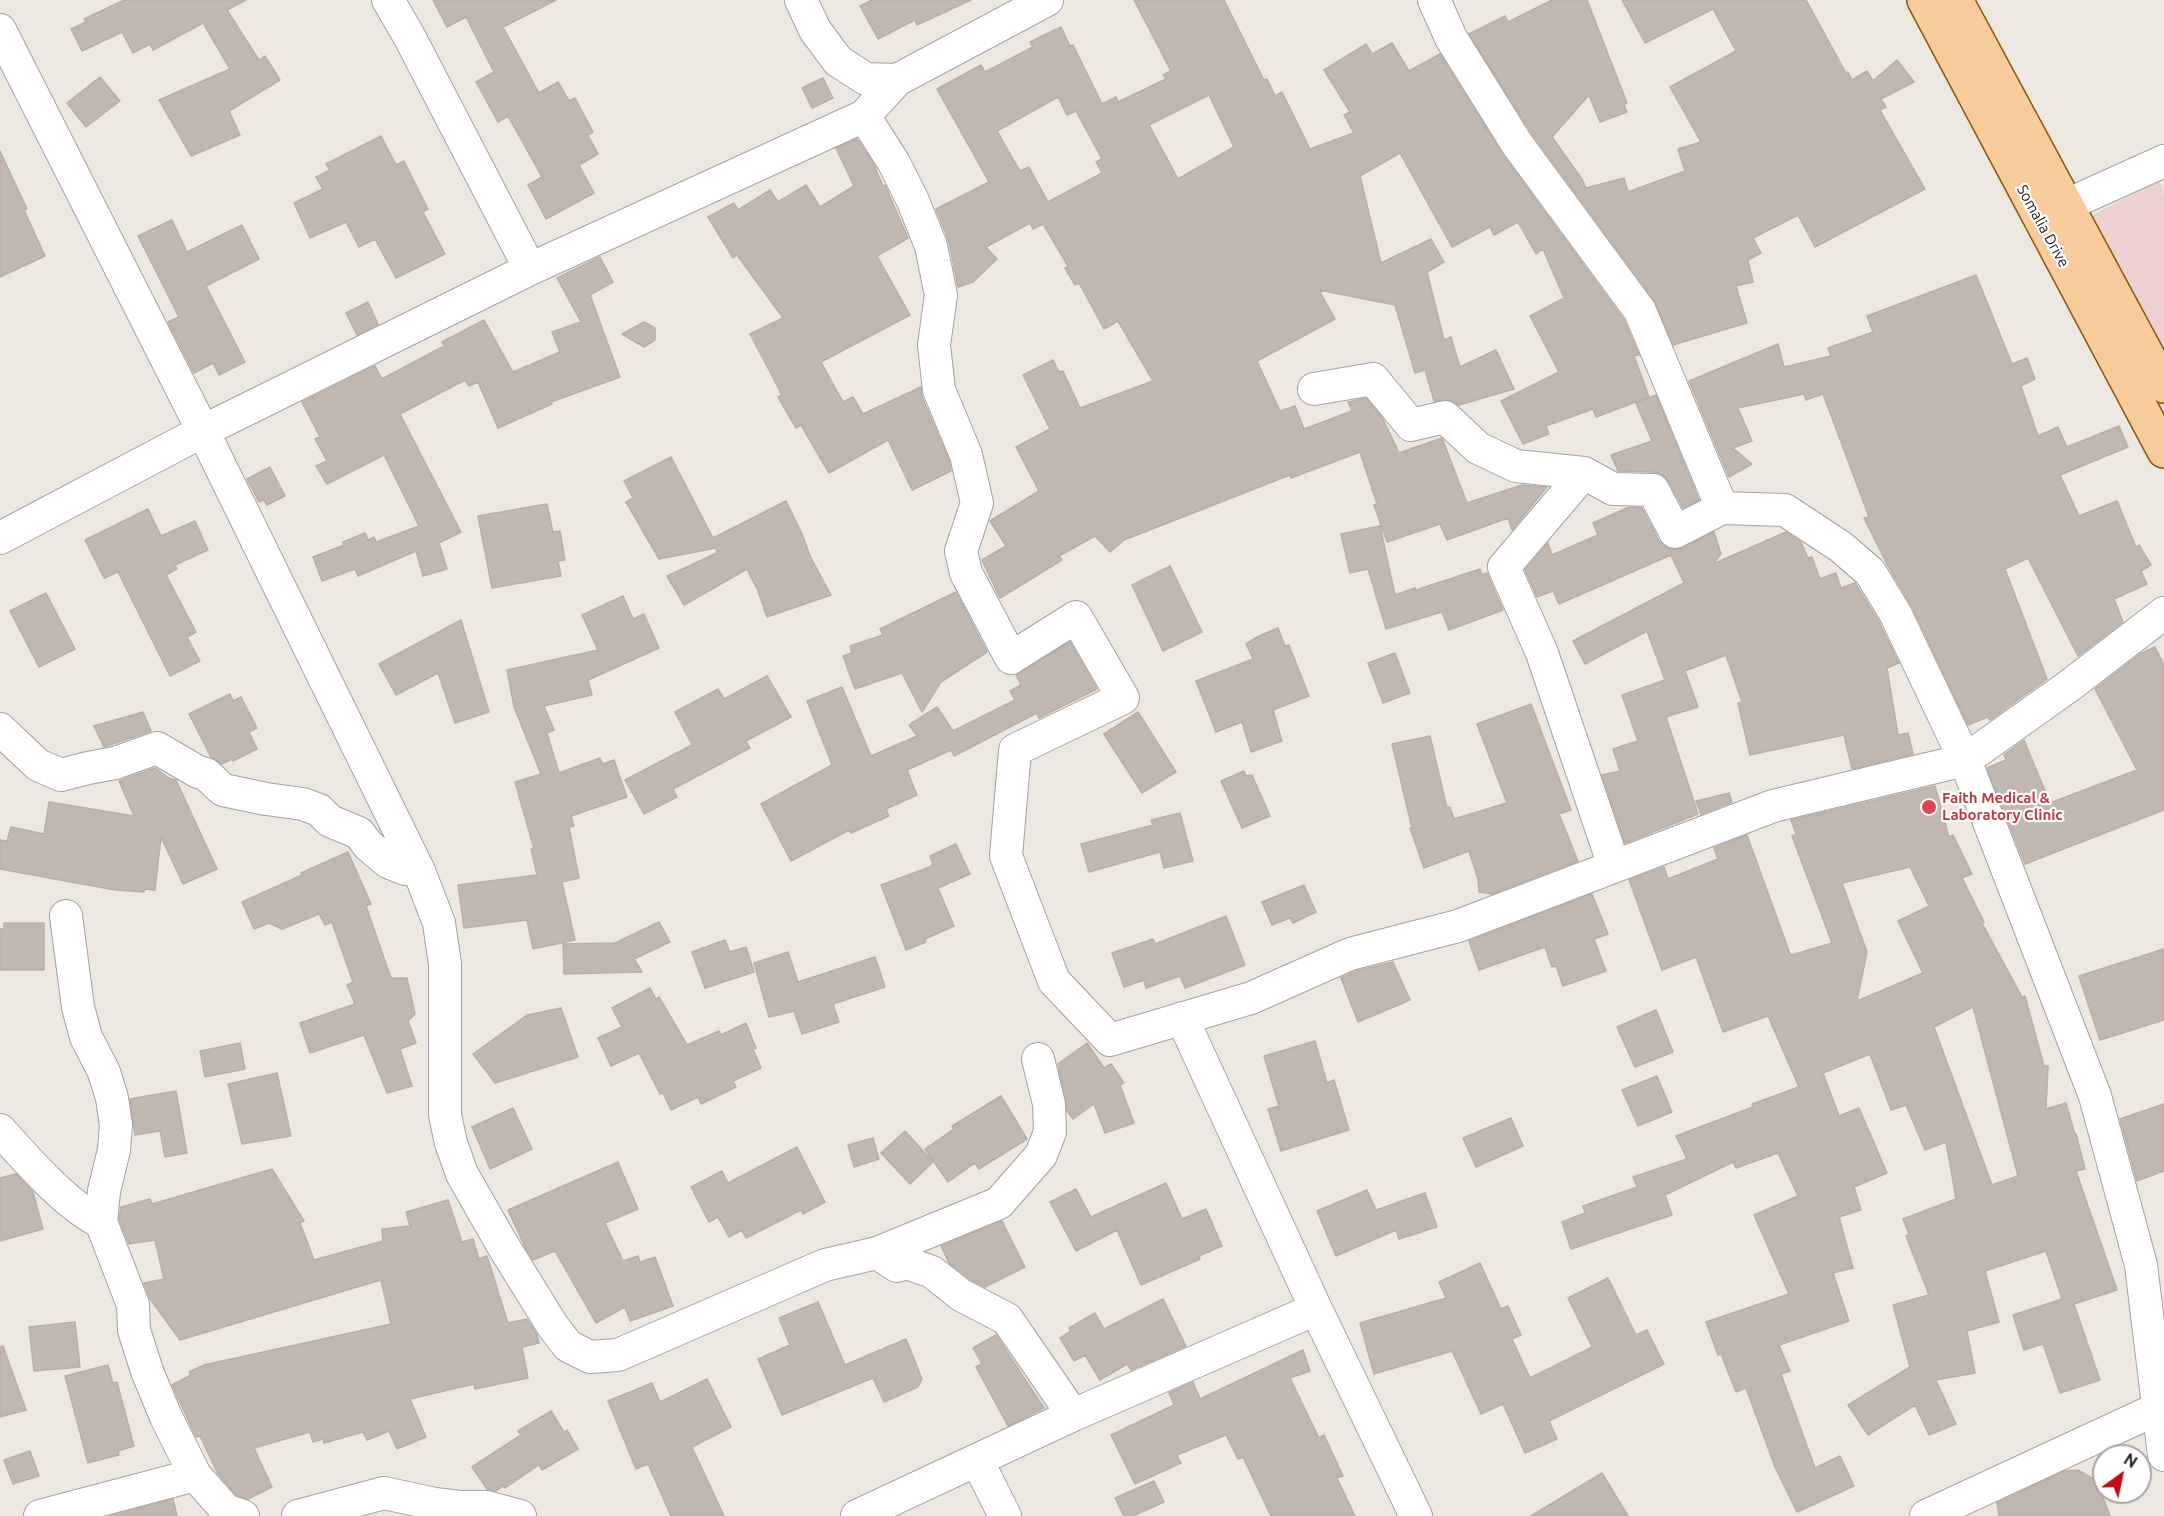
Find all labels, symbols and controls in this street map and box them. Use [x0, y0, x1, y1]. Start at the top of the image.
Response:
street label: Somalia Drive [2013, 182, 2073, 270]
place label: Faith Medical & Laboratory Clinic [1942, 789, 2063, 824]
marker: Faith Medical & Laboratory Clinic [1920, 798, 1938, 816]
north arrow [2092, 1444, 2152, 1504]
text: N [2121, 1450, 2141, 1471]

